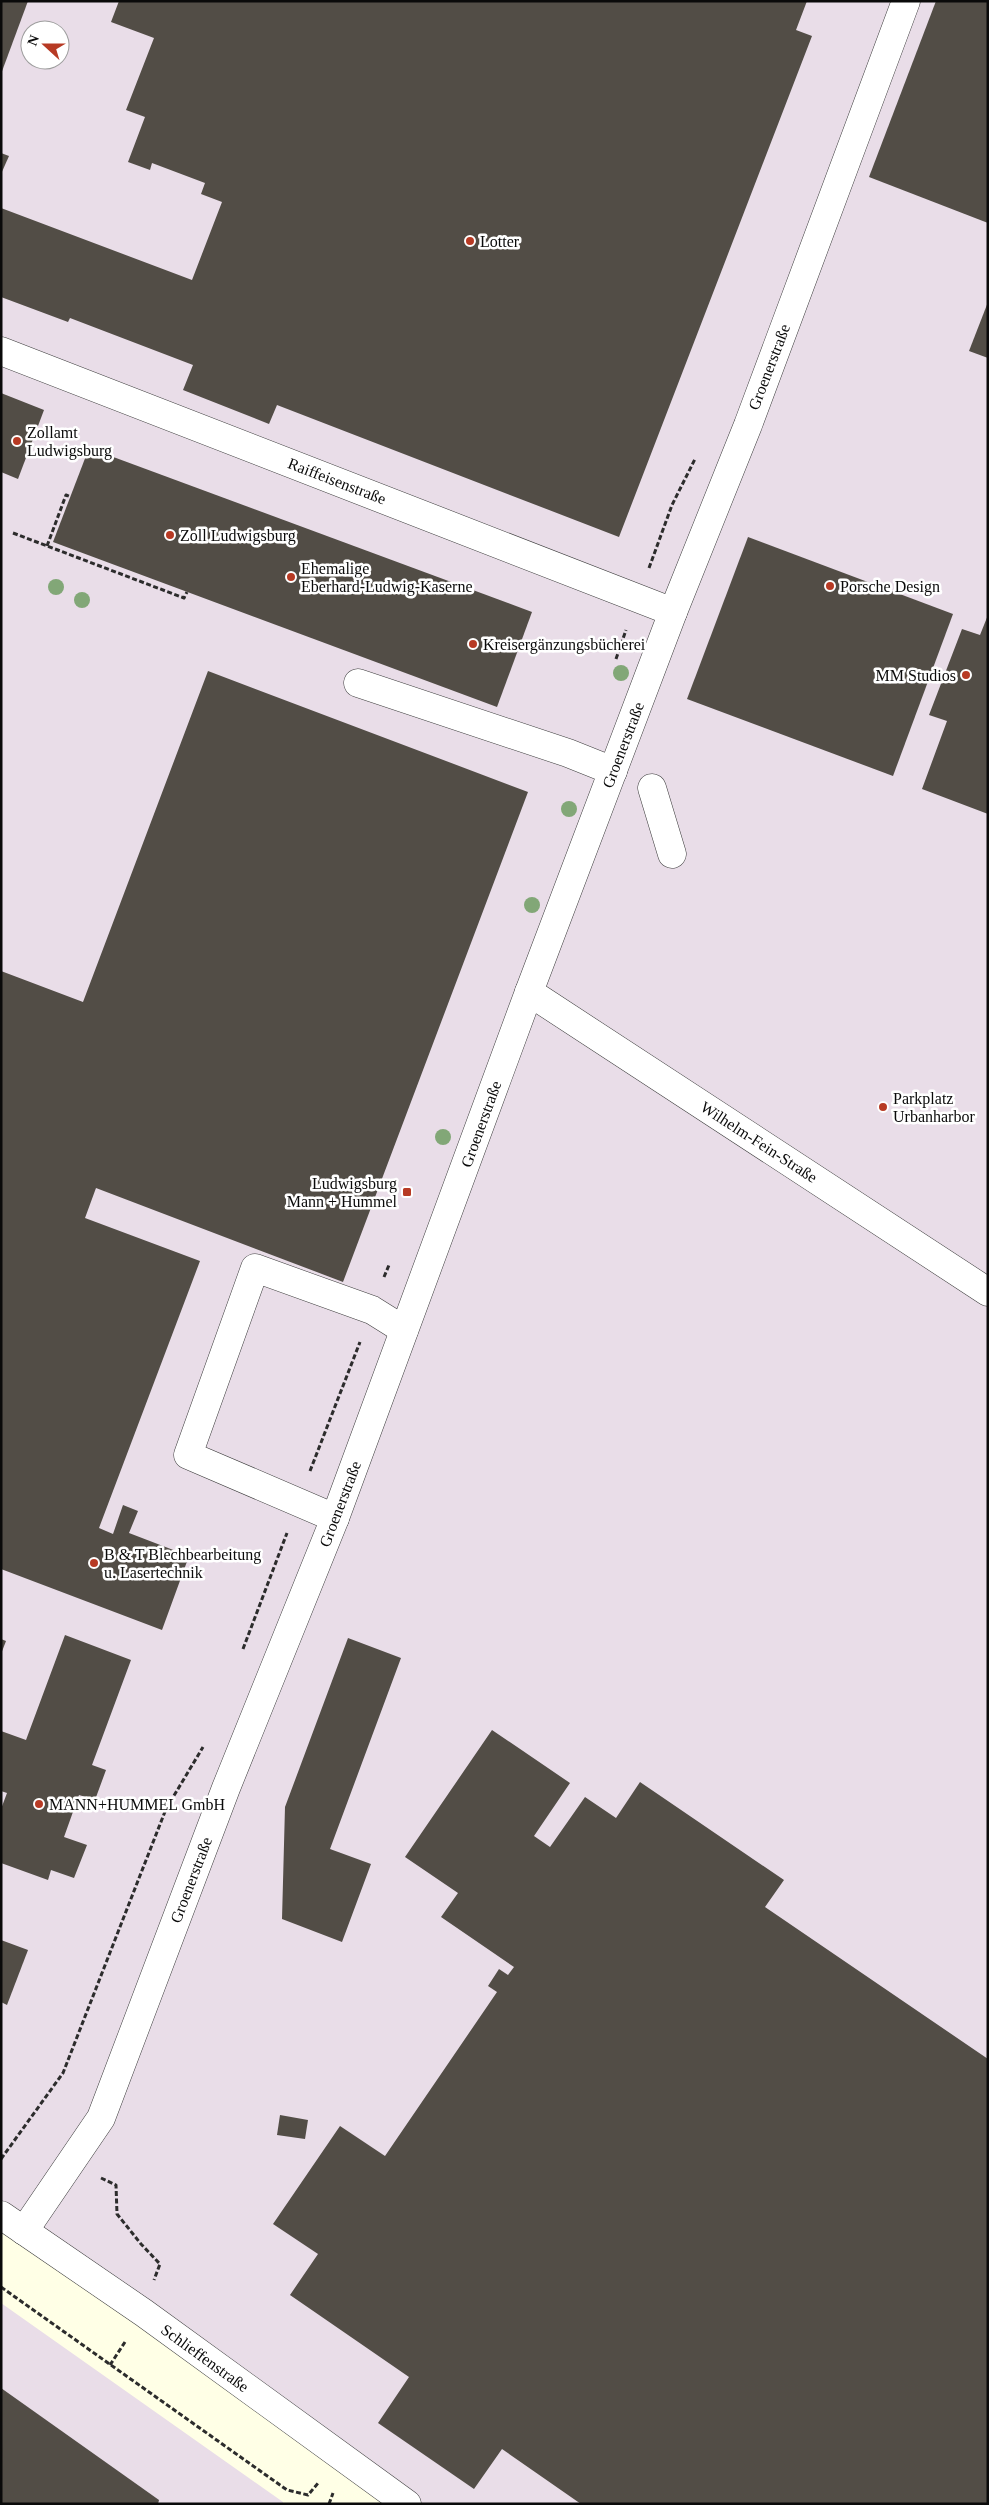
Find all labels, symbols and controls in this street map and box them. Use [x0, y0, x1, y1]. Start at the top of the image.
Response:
north arrow [20, 20, 70, 70]
text: N [25, 33, 42, 48]
place label: Lotter [480, 233, 520, 250]
marker: Lotter [464, 235, 476, 247]
street label: Groenerstraße [745, 322, 793, 412]
place label: Zollamt Ludwigsburg [27, 424, 112, 460]
marker: Zollamt Ludwigsburg [11, 435, 23, 447]
street label: Raiffeisenstraße [286, 454, 388, 508]
place label: Zoll Ludwigsburg [180, 527, 296, 545]
marker: Zoll Ludwigsburg [164, 529, 176, 541]
place label: Ehemalige Eberhard-Ludwig-Kaserne [301, 560, 472, 596]
marker: Ehemalige Eberhard-Ludwig-Kaserne [285, 571, 297, 583]
place label: Porsche Design [840, 578, 940, 596]
marker: Porsche Design [824, 580, 836, 592]
place label: Kreisergänzungsbücherei [483, 636, 646, 654]
marker: Kreisergänzungsbücherei [467, 638, 479, 650]
place label: MM Studios [876, 667, 956, 684]
marker: MM Studios [960, 669, 972, 681]
street label: Groenerstraße [599, 700, 647, 790]
street label: Groenerstraße [458, 1079, 504, 1169]
place label: Parkplatz Urbanharbor [893, 1090, 975, 1125]
street label: Wilhelm-Fein-Straße [698, 1098, 820, 1186]
marker: Parkplatz Urbanharbor [877, 1101, 889, 1113]
place label: Ludwigsburg Mann + Hummel [287, 1175, 398, 1210]
marker: Ludwigsburg Mann + Hummel [401, 1186, 413, 1198]
street label: Groenerstraße [316, 1459, 364, 1549]
place label: B & T Blechbearbeitung u. Lasertechnik [104, 1546, 261, 1581]
marker: B & T Blechbearbeitung u. Lasertechnik [88, 1557, 100, 1569]
place label: MANN+HUMMEL GmbH [49, 1796, 225, 1813]
marker: MANN+HUMMEL GmbH [33, 1798, 45, 1810]
street label: Groenerstraße [167, 1835, 215, 1925]
street label: Schlieffenstraße [158, 2321, 252, 2395]

